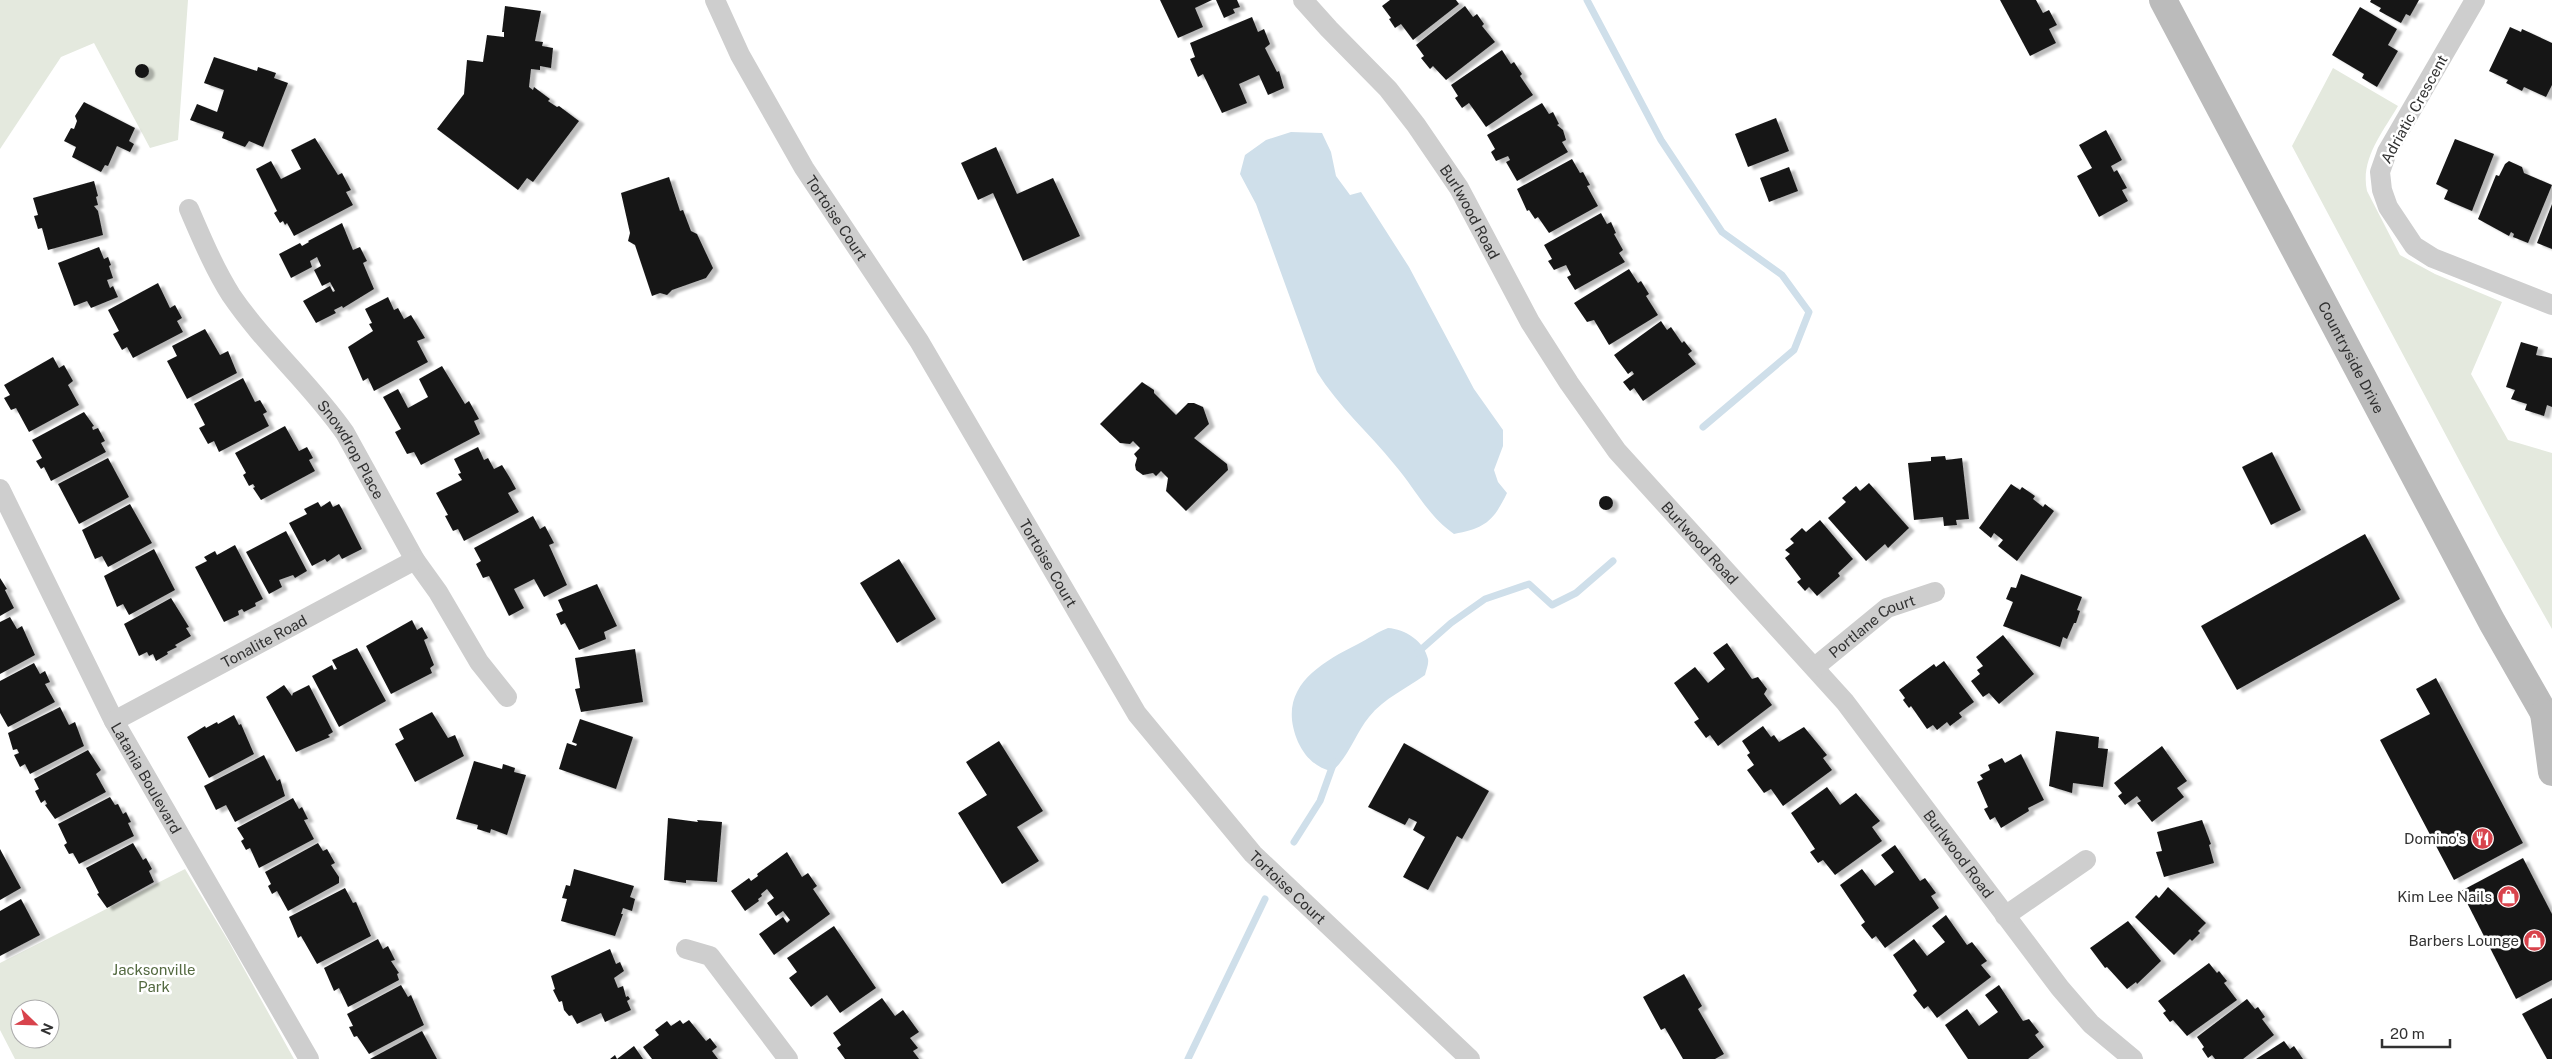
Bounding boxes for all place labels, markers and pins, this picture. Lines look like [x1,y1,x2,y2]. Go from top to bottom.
restaurant icon: Domino's [2470,826,2494,850]
place label: Domino's [2404,830,2466,847]
shop icon: Kim Lee Nails [2496,884,2520,908]
place label: Kim Lee Nails [2397,888,2492,905]
shop icon: Barbers Lounge [2523,928,2547,952]
place label: Barbers Lounge [2408,932,2519,949]

